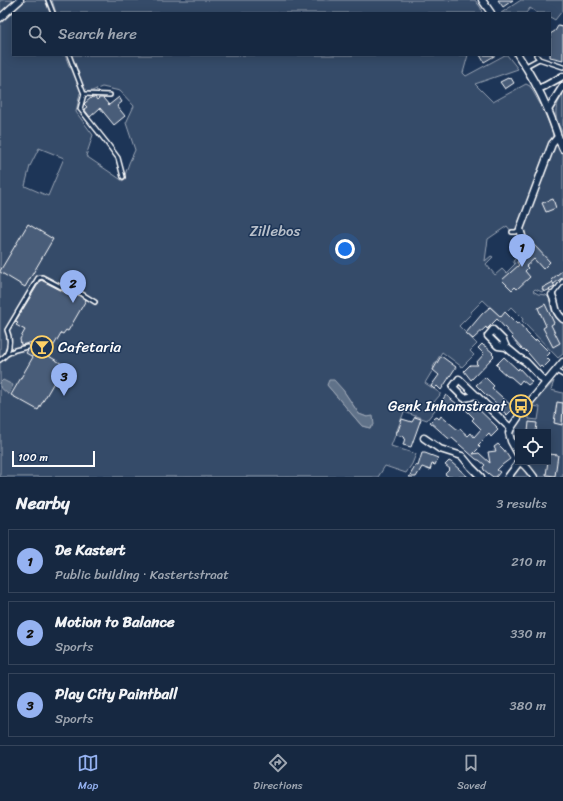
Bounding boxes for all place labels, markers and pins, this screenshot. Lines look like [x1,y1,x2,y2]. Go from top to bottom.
pin: 1 [509,234,535,267]
pin: 2 [60,270,86,303]
bar icon: Cafetaria [29,334,55,360]
place label: Cafetaria [58,334,122,360]
pin: 3 [51,363,77,396]
place label: Genk Inhamstraat [388,393,507,419]
bus stop icon: Genk Inhamstraat [508,393,534,419]

